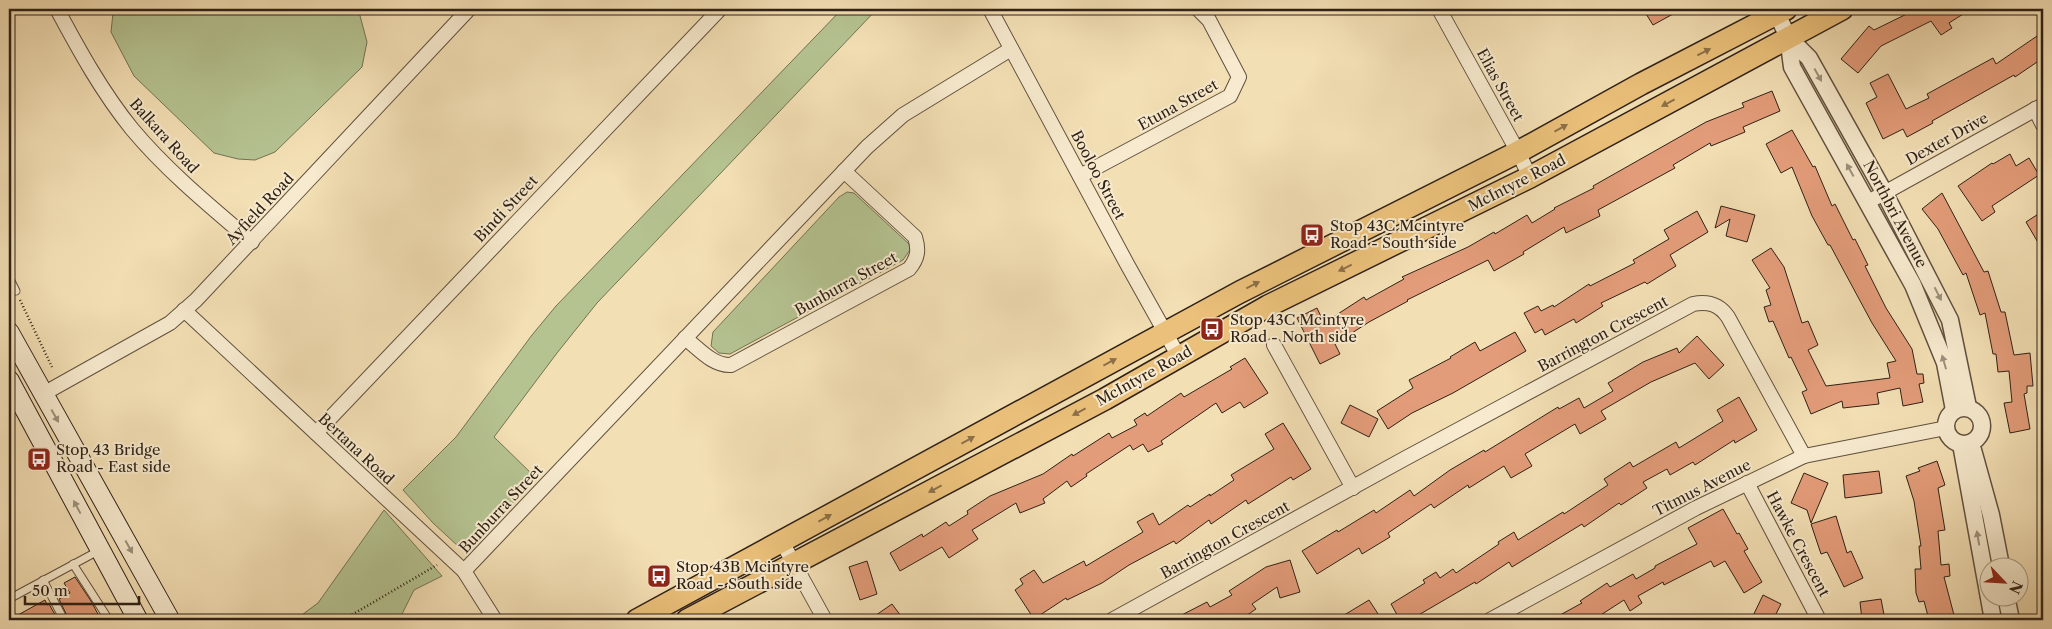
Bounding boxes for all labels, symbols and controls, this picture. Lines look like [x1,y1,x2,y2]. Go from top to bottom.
street label: Elias Street [1473,45,1529,125]
one-way arrow [1697,48,1711,56]
one-way arrow [1814,68,1823,81]
street label: Etuna Street [1134,74,1222,134]
street label: Balkara Road [126,94,203,177]
one-way arrow [1661,98,1675,107]
street label: Dexter Drive [1902,108,1991,169]
one-way arrow [1554,124,1567,133]
street label: Booloo Street [1067,127,1130,223]
street label: McIntyre Road [1465,150,1569,215]
street label: Northbri Avenue [1859,157,1932,271]
one-way arrow [1845,163,1854,176]
street label: Ayfield Road [221,169,298,249]
street label: Bindi Street [470,171,542,246]
place label: Stop 43C Mcintyre Road - South side [1330,216,1464,252]
bus stop icon: Stop 43C Mcintyre Road - South side [1299,222,1325,248]
street label: Bunburra Street [791,247,901,320]
one-way arrow [1338,265,1352,273]
one-way arrow [1246,281,1261,289]
one-way arrow [1934,287,1942,302]
street label: Barrington Crescent [1535,291,1672,376]
place label: Stop 43C Mcintyre Road - North side [1230,310,1364,346]
bus stop icon: Stop 43C Mcintyre Road - North side [1199,316,1225,342]
street label: McIntyre Road [1092,341,1195,410]
one-way arrow [1939,355,1947,370]
one-way arrow [1103,358,1117,366]
one-way arrow [1072,408,1086,416]
one-way arrow [51,409,60,422]
street label: Bertana Road [315,409,398,489]
one-way arrow [960,436,975,444]
place label: Stop 43 Bridge Road - East side [56,440,171,476]
bus stop icon: Stop 43 Bridge Road - East side [26,446,52,472]
street label: Titmus Avenue [1650,455,1754,520]
street label: Bunburra Street [455,460,547,557]
one-way arrow [928,485,943,493]
street label: Hawke Crescent [1763,488,1835,600]
street label: Barrington Crescent [1157,496,1293,583]
one-way arrow [73,500,81,514]
one-way arrow [818,514,832,523]
one-way arrow [1974,529,1982,545]
one-way arrow [125,541,134,554]
north arrow [1980,556,2030,606]
place label: Stop 43B Mcintyre Road - South side [676,557,809,593]
bus stop icon: Stop 43B Mcintyre Road - South side [646,563,672,589]
scale bar [25,574,139,606]
text: N [2005,578,2027,597]
text: 50 m [32,581,68,600]

